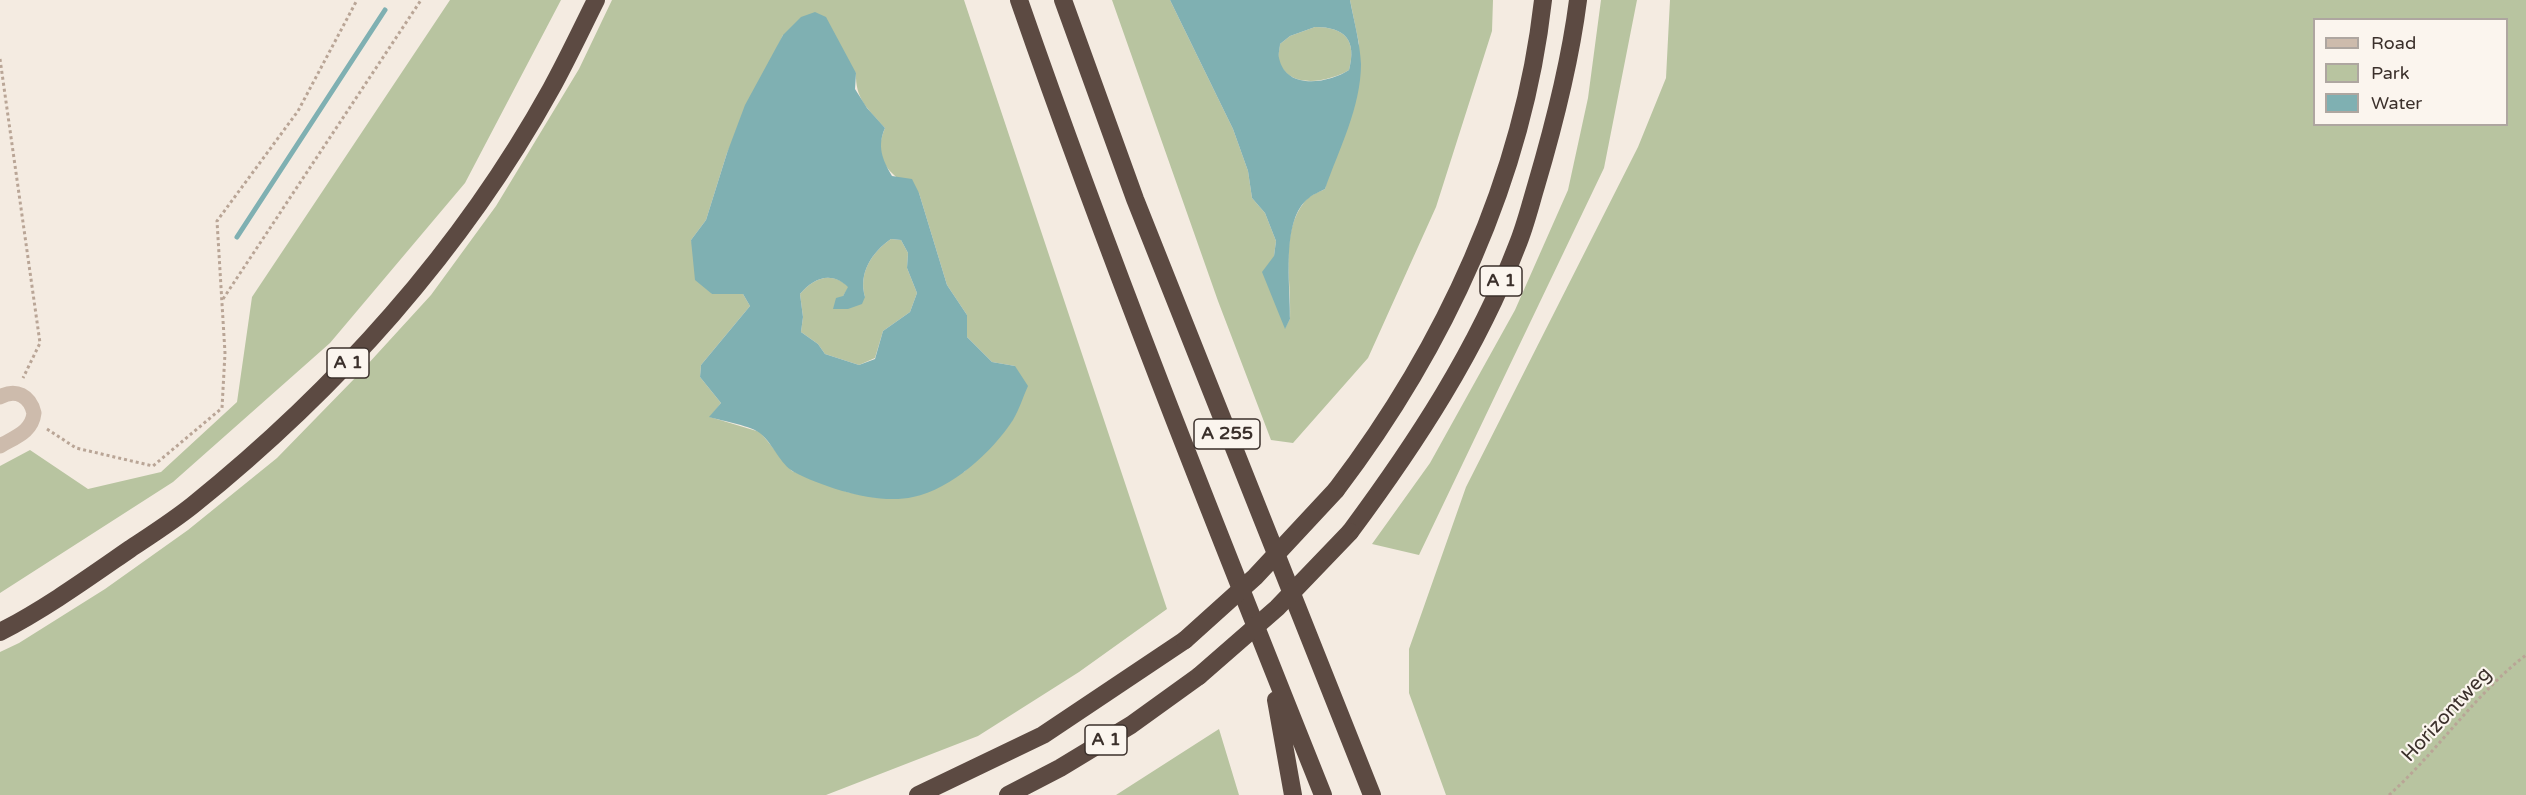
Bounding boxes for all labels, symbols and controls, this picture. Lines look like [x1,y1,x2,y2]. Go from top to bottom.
legend [2313,18,2508,126]
text: Road [2371,32,2416,54]
text: Park [2371,62,2409,84]
text: Water [2371,92,2422,114]
road number: A 1 [1480,266,1522,296]
road number: A 1 [327,348,369,378]
road number: A 255 [1194,419,1260,449]
street label: Horizontweg [2397,663,2497,767]
road number: A 1 [1085,725,1127,755]

